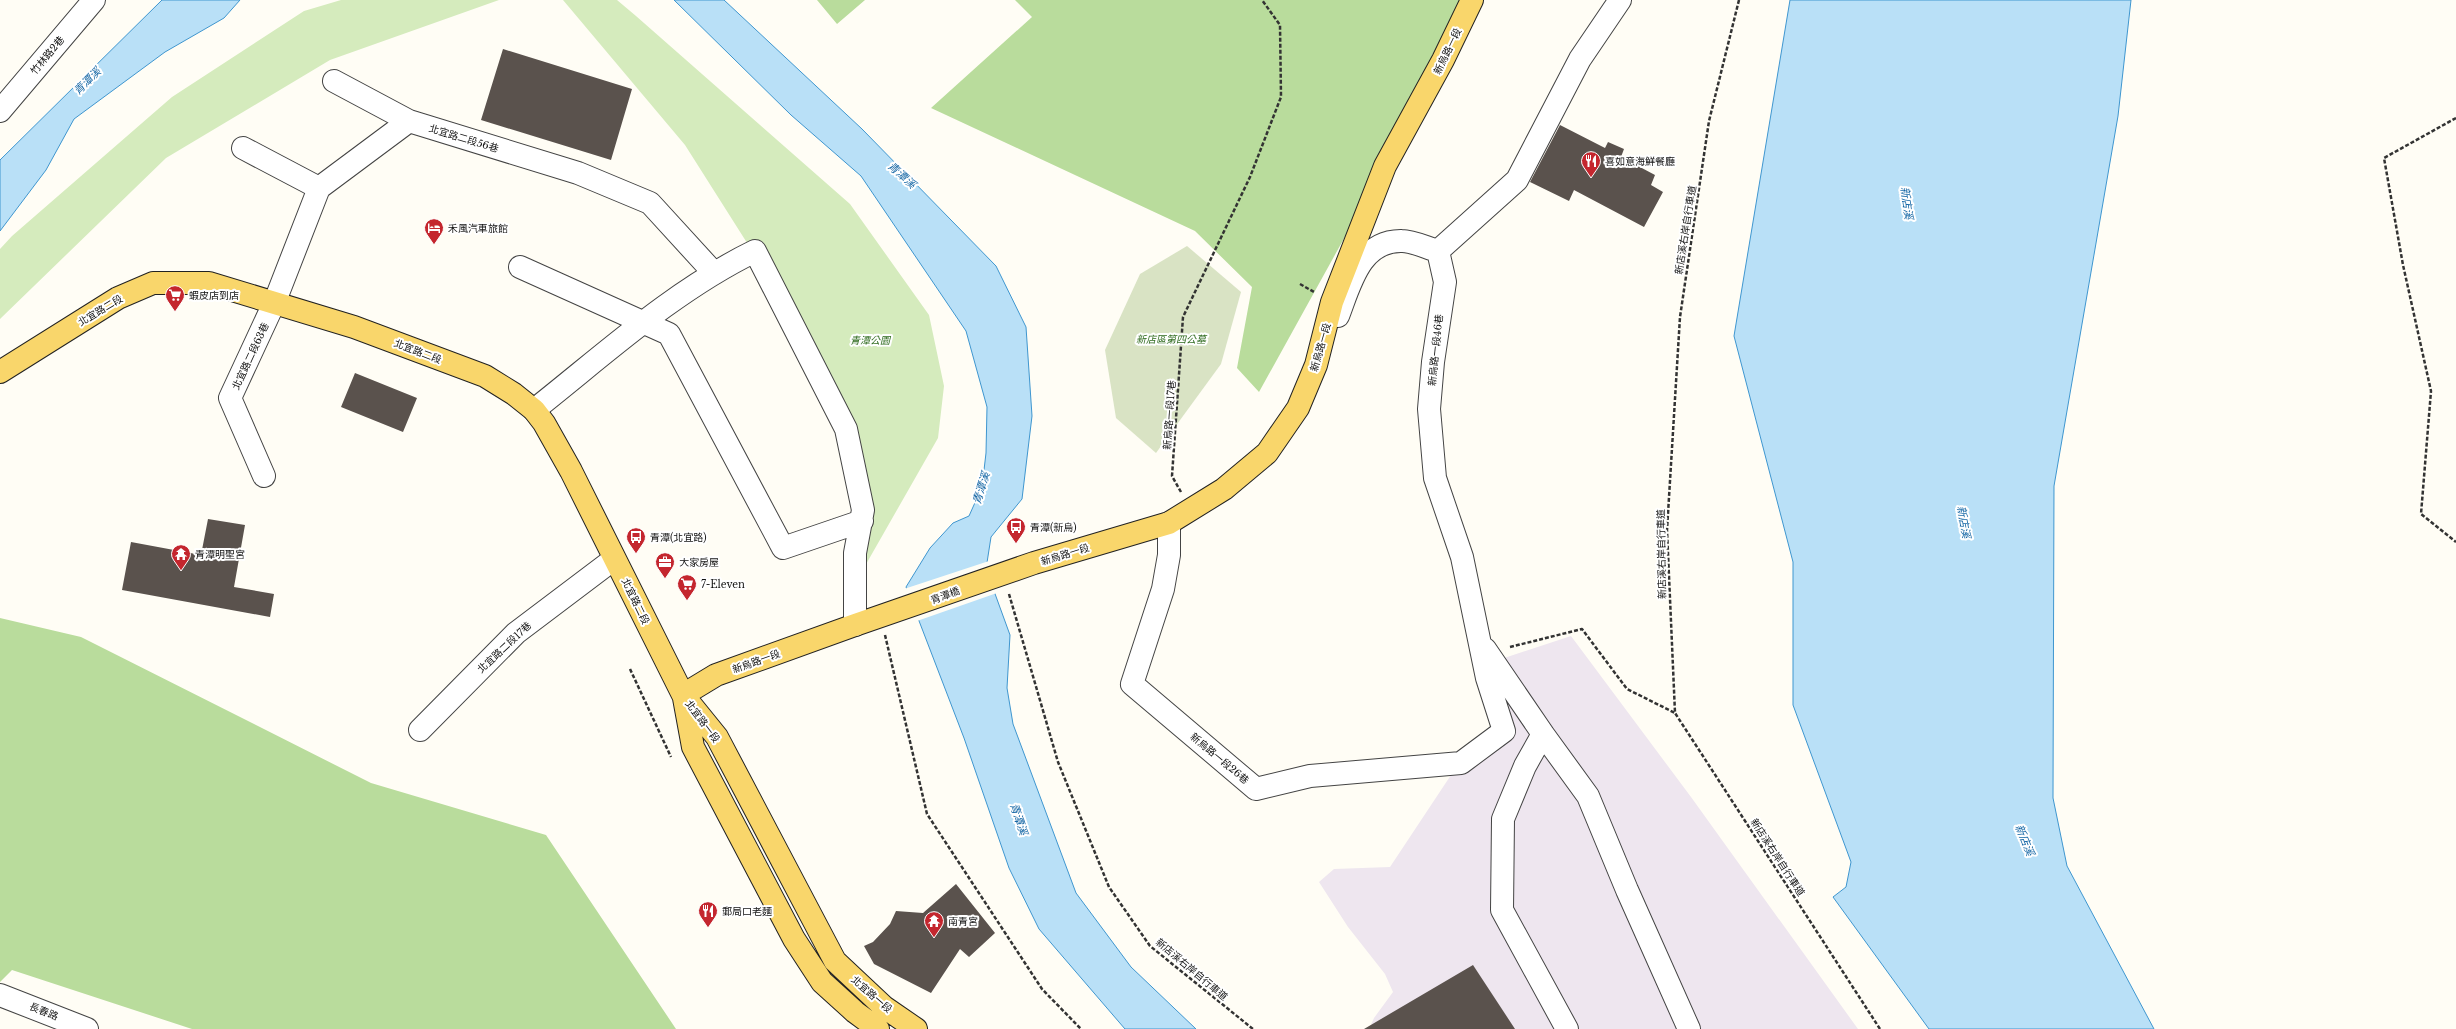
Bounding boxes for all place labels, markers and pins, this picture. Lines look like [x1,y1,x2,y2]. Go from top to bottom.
restaurant icon: 喜如意海鮮餐廳 [1580,150,1602,178]
place label: 喜如意海鮮餐廳 [1605,155,1675,168]
hotel icon: 禾風汽車旅館 [423,217,445,245]
place label: 禾風汽車旅館 [448,222,508,235]
supermarket icon: 蝦皮店到店 [164,284,186,312]
place label: 蝦皮店到店 [189,289,239,302]
bus stop icon: 青潭(新烏) [1005,516,1027,544]
place label: 青潭(新烏) [1030,521,1077,534]
bus stop icon: 青潭(北宜路) [625,526,647,554]
place label: 青潭(北宜路) [650,531,707,544]
temple icon: 青潭明聖宮 [170,543,192,571]
place label: 青潭明聖宮 [195,548,245,561]
office icon: 大家房屋 [654,551,676,579]
place label: 大家房屋 [679,556,719,569]
supermarket icon: 7-Eleven [676,573,698,601]
place label: 7-Eleven [701,578,745,591]
restaurant icon: 郵局口老麵 [697,900,719,928]
place label: 郵局口老麵 [722,905,772,918]
temple icon: 南青宮 [923,910,945,938]
place label: 南青宮 [948,915,978,928]

